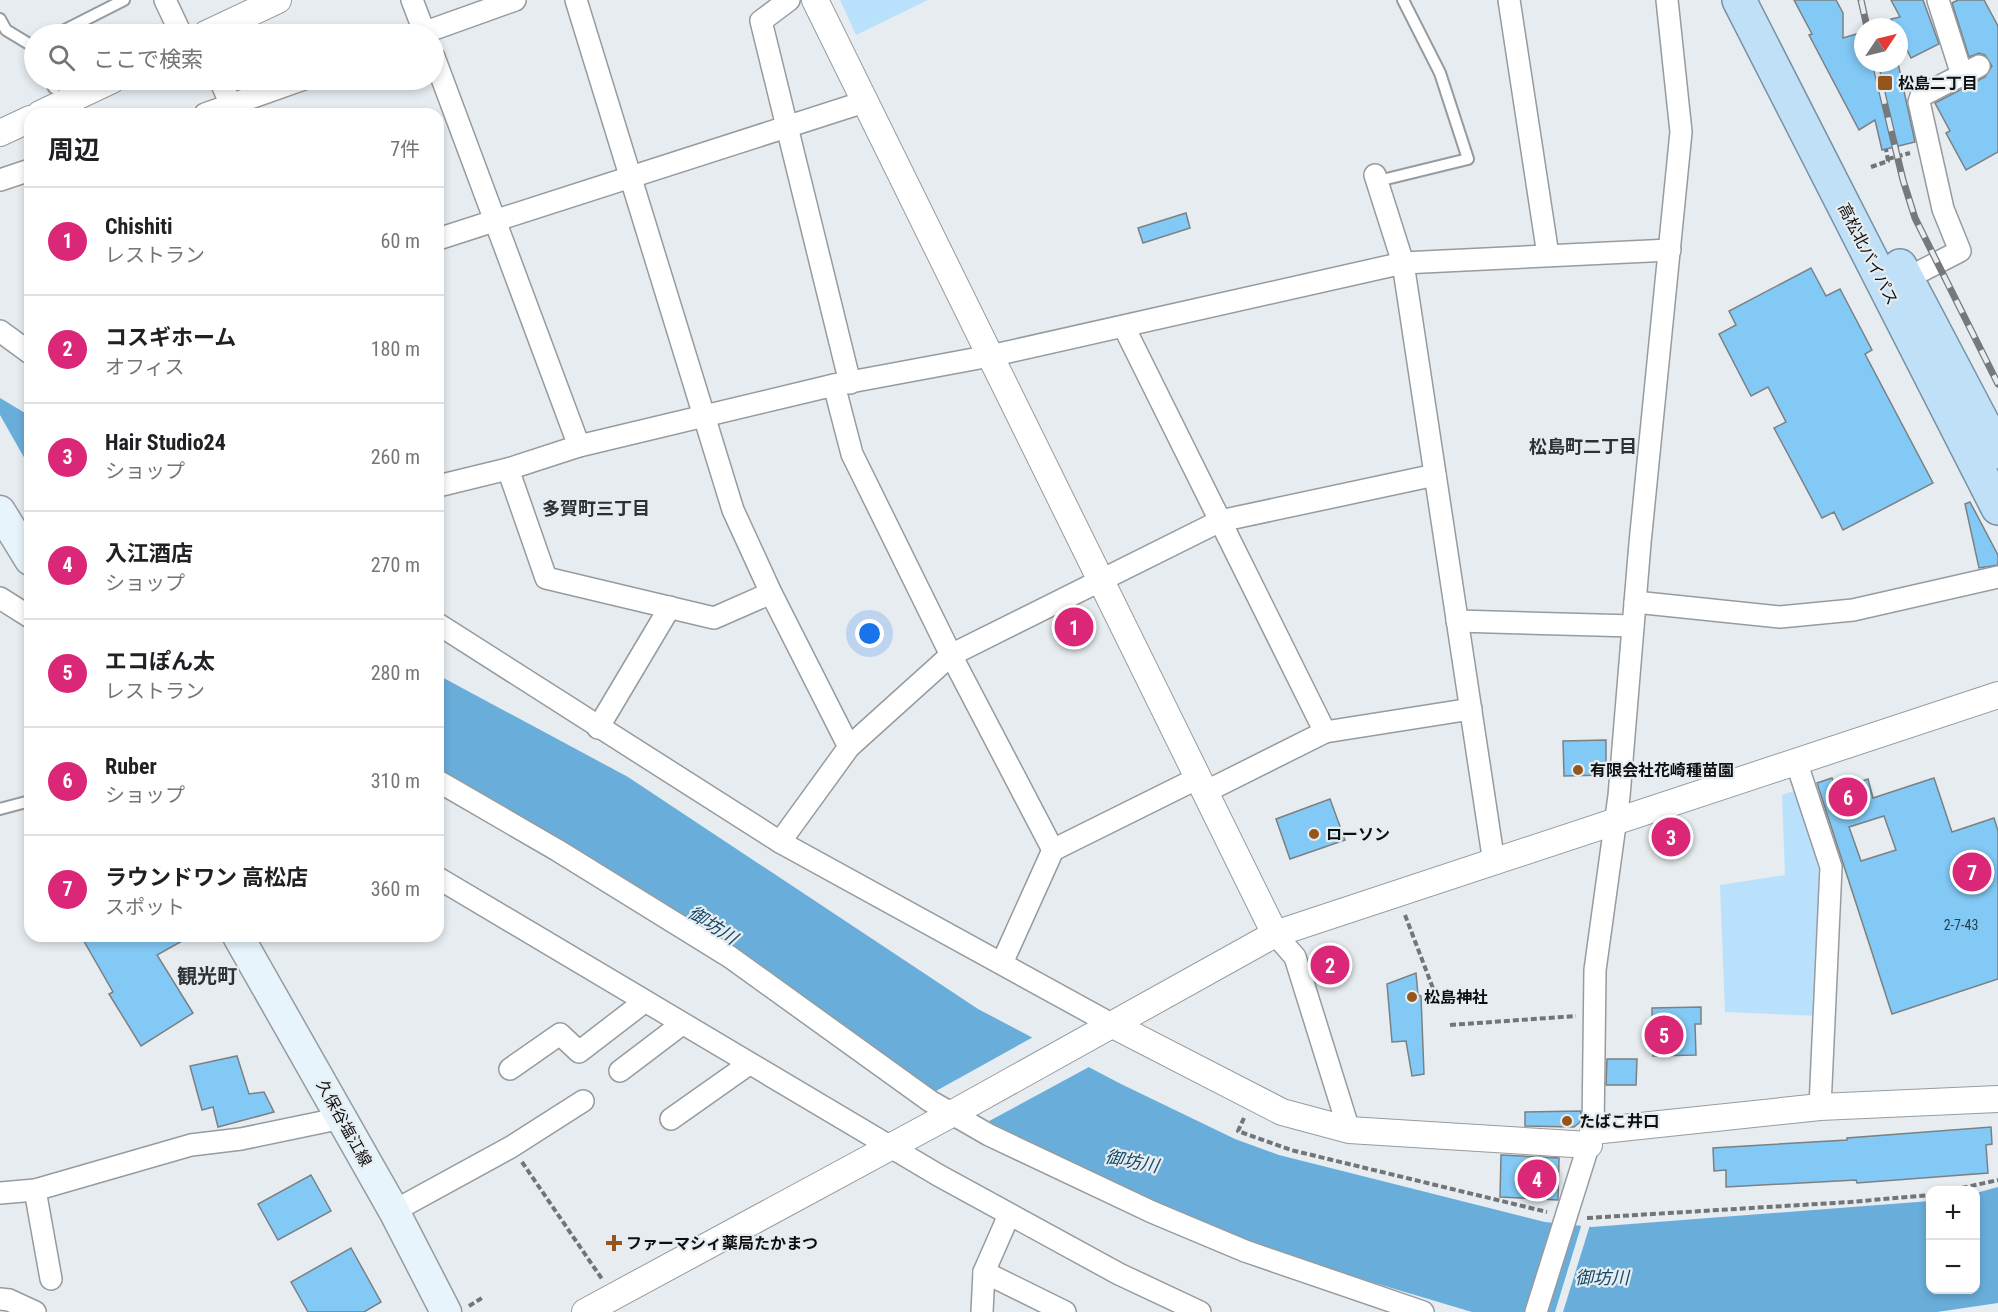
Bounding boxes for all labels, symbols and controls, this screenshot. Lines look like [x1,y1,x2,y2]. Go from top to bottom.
north arrow [1854,18,1908,72]
search box [24,24,444,90]
icon: search [45,41,78,74]
text: ここで検索 [93,47,203,72]
marker: 松島二丁目 [1876,74,1894,92]
place label: 松島二丁目 [1898,74,1978,93]
text: 周辺 [48,135,100,165]
text: 7件 [390,137,420,161]
street label: 高松北バイパス [1834,200,1902,308]
text: Chishiti [105,214,173,239]
text: 1 [62,229,73,253]
text: 60 m [381,229,420,253]
text: レストラン [105,243,205,267]
text: コスギホーム [105,325,236,350]
text: 2 [62,337,73,361]
text: 180 m [371,337,420,361]
text: オフィス [105,355,185,379]
text: Hair Studio24 [105,430,226,455]
district label: 松島町二丁目 [1529,436,1637,457]
text: 3 [62,445,73,469]
text: 260 m [371,445,420,469]
text: ショップ [105,459,185,483]
district label: 多賀町三丁目 [542,498,650,519]
text: 入江酒店 [105,541,193,566]
text: 4 [62,553,73,577]
text: 270 m [371,553,420,577]
text: ショップ [105,571,185,595]
pin: 1 [1054,604,1094,650]
your location [855,619,884,648]
text: エコぽん太 [105,649,215,674]
text: 5 [62,661,73,685]
text: 280 m [371,661,420,685]
text: レストラン [105,679,205,703]
text: Ruber [105,754,157,779]
place label: 有限会社花崎種苗園 [1590,761,1734,780]
marker: 有限会社花崎種苗園 [1571,763,1585,777]
text: 6 [62,769,73,793]
text: 310 m [371,769,420,793]
pin: 6 [1828,774,1868,820]
text: ショップ [105,783,185,807]
pin: 3 [1652,814,1690,860]
place label: ローソン [1326,825,1390,844]
marker: ローソン [1307,827,1321,841]
pin: 7 [1952,850,1992,894]
text: ラウンドワン 高松店 [105,865,308,890]
text: 7 [62,877,73,901]
text: 360 m [371,877,420,901]
text: スポット [105,895,185,919]
water label: 御坊川 [685,901,743,950]
house number: 2-7-43 [1944,917,1978,933]
pin: 2 [1310,942,1350,988]
district label: 観光町 [177,964,237,988]
place label: 松島神社 [1424,988,1488,1007]
marker: 松島神社 [1405,990,1419,1004]
pin: 5 [1644,1012,1684,1058]
street label: 久保谷塩江線 [312,1076,376,1170]
place label: たばこ井口 [1579,1112,1659,1131]
marker: たばこ井口 [1560,1114,1574,1128]
water label: 御坊川 [1103,1146,1162,1177]
pin: 4 [1518,1156,1556,1202]
map controls [1926,1186,1980,1294]
button: + [1926,1186,1980,1240]
place label: ファーマシィ薬局たかまつ [626,1234,818,1253]
marker: ファーマシィ薬局たかまつ [607,1236,621,1250]
button: − [1926,1240,1980,1294]
water label: 御坊川 [1575,1267,1631,1288]

